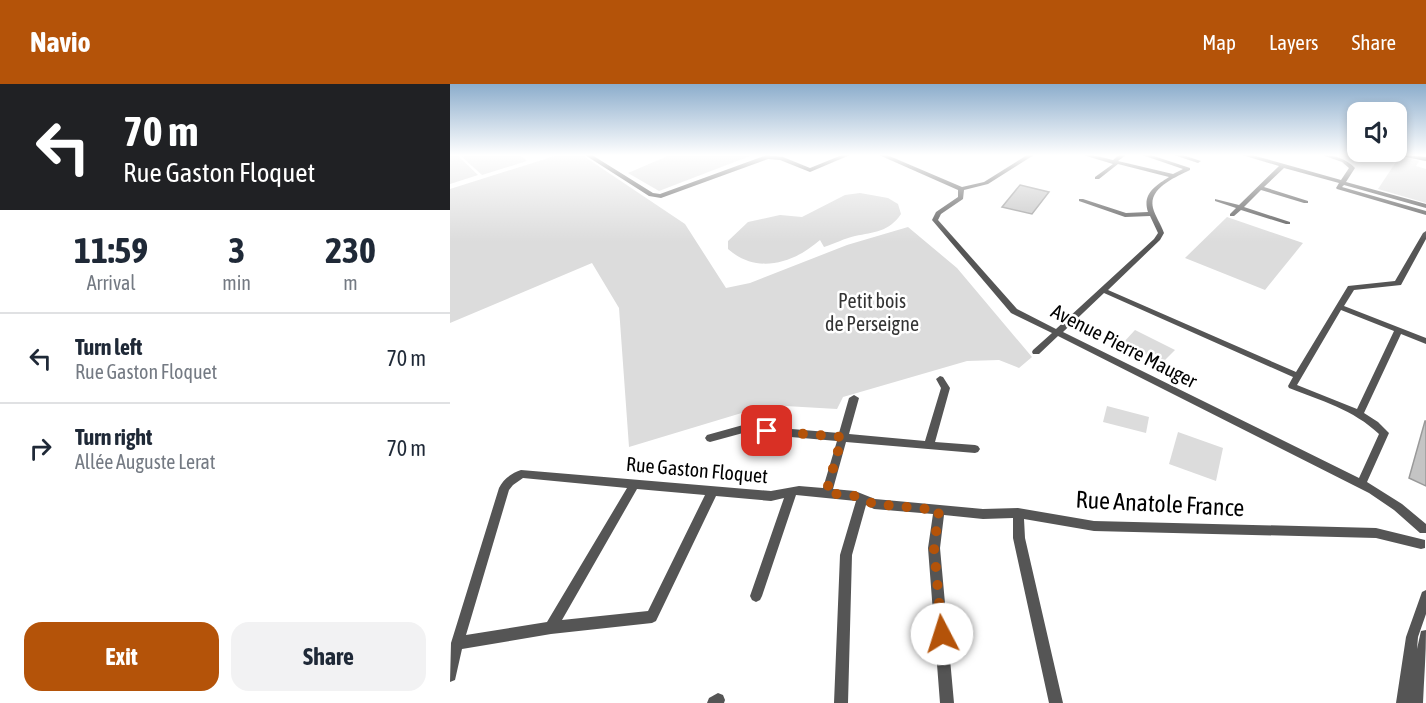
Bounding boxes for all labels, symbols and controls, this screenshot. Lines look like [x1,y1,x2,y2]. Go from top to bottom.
text: Navio [30,26,91,58]
text: Map [1202,30,1236,54]
text: Layers [1269,30,1319,54]
text: Share [1352,30,1396,54]
map controls [1347,102,1407,162]
button: sound [1347,102,1407,162]
text: 70 m [123,107,198,155]
icon: left [24,108,102,186]
text: Rue Gaston Floquet [123,157,315,188]
text: 11:59 [74,229,148,271]
text: 3 [228,229,245,271]
text: 230 [325,229,376,271]
text: Arrival [87,271,136,294]
text: min [222,271,251,294]
text: m [343,271,358,294]
park label: Petit bois de Perseigne [825,289,919,335]
street label: Avenue Pierre Mauger [1048,299,1202,393]
text: Turn left [75,334,142,360]
icon: left [24,342,57,375]
text: 70 m [386,345,426,371]
text: Rue Gaston Floquet [75,360,217,383]
pin [741,405,792,456]
icon: arrive [750,414,783,447]
text: Turn right [75,424,152,450]
icon: right [24,432,57,465]
text: 70 m [386,435,426,461]
text: Allée Auguste Lerat [75,450,216,473]
street label: Rue Gaston Floquet [625,452,769,487]
street label: Rue Anatole France [1075,486,1245,521]
position arrow [910,602,974,666]
button: Exit [24,622,219,691]
button: Share [231,622,426,691]

